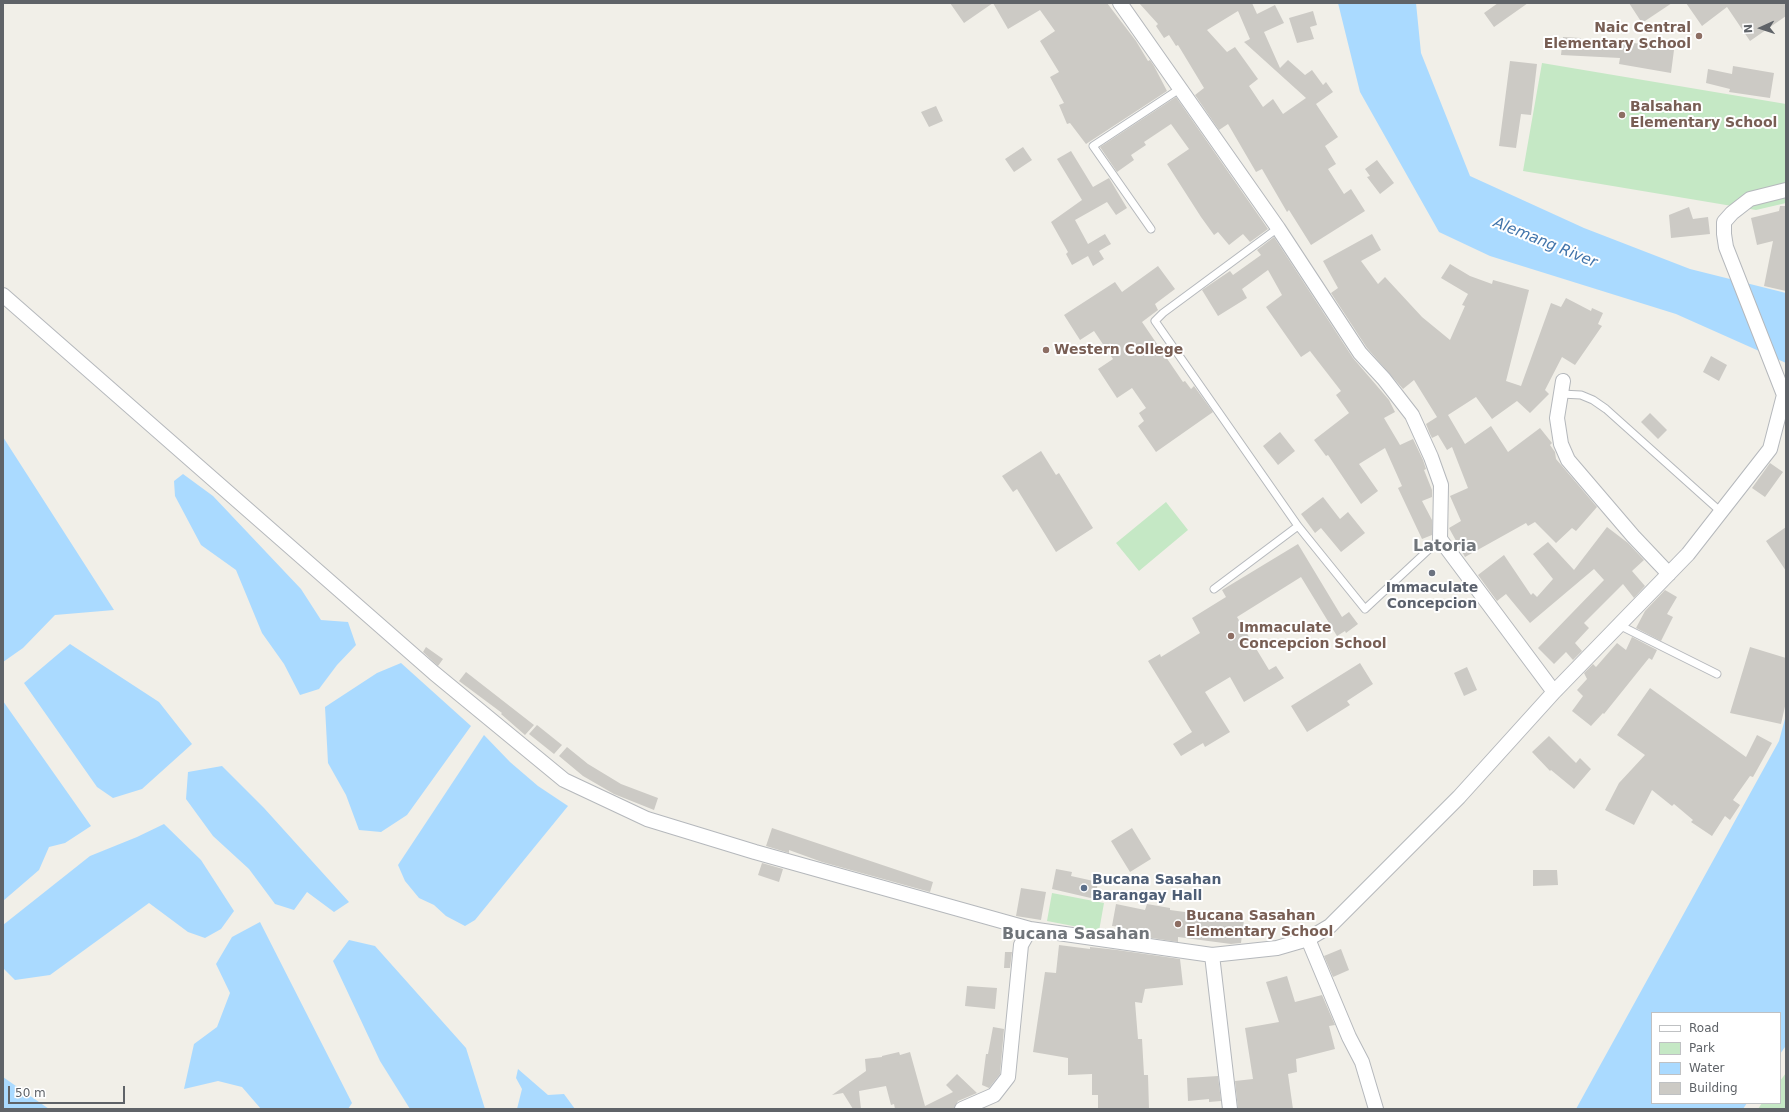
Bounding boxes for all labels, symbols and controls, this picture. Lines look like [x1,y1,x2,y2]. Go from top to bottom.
north arrow [1741,8,1781,48]
place label: Naic Central Elementary School [1544,20,1691,52]
text: N [1742,24,1755,34]
marker: Naic Central Elementary School [1694,31,1704,41]
place label: Balsahan Elementary School [1630,99,1777,132]
marker: Balsahan Elementary School [1617,110,1627,120]
water label: Alemang River [1491,214,1599,272]
place label: Western College [1054,342,1183,358]
marker: Western College [1041,345,1051,355]
district label: Latoria [1413,537,1477,557]
marker: Immaculate Concepcion [1427,568,1437,578]
place label: Immaculate Concepcion [1386,580,1478,612]
place label: Immaculate Concepcion School [1239,620,1387,652]
marker: Immaculate Concepcion School [1226,631,1236,641]
place label: Bucana Sasahan Barangay Hall [1092,872,1221,904]
marker: Bucana Sasahan Barangay Hall [1079,883,1089,893]
place label: Bucana Sasahan Elementary School [1186,908,1333,940]
marker: Bucana Sasahan Elementary School [1173,919,1183,929]
district label: Bucana Sasahan [1002,925,1150,945]
legend [1651,1012,1781,1104]
text: Road [1689,1021,1719,1035]
text: Park [1689,1041,1715,1055]
text: Water [1689,1061,1724,1075]
scale bar [10,1078,127,1104]
text: Building [1689,1081,1738,1095]
text: 50 m [15,1086,46,1100]

